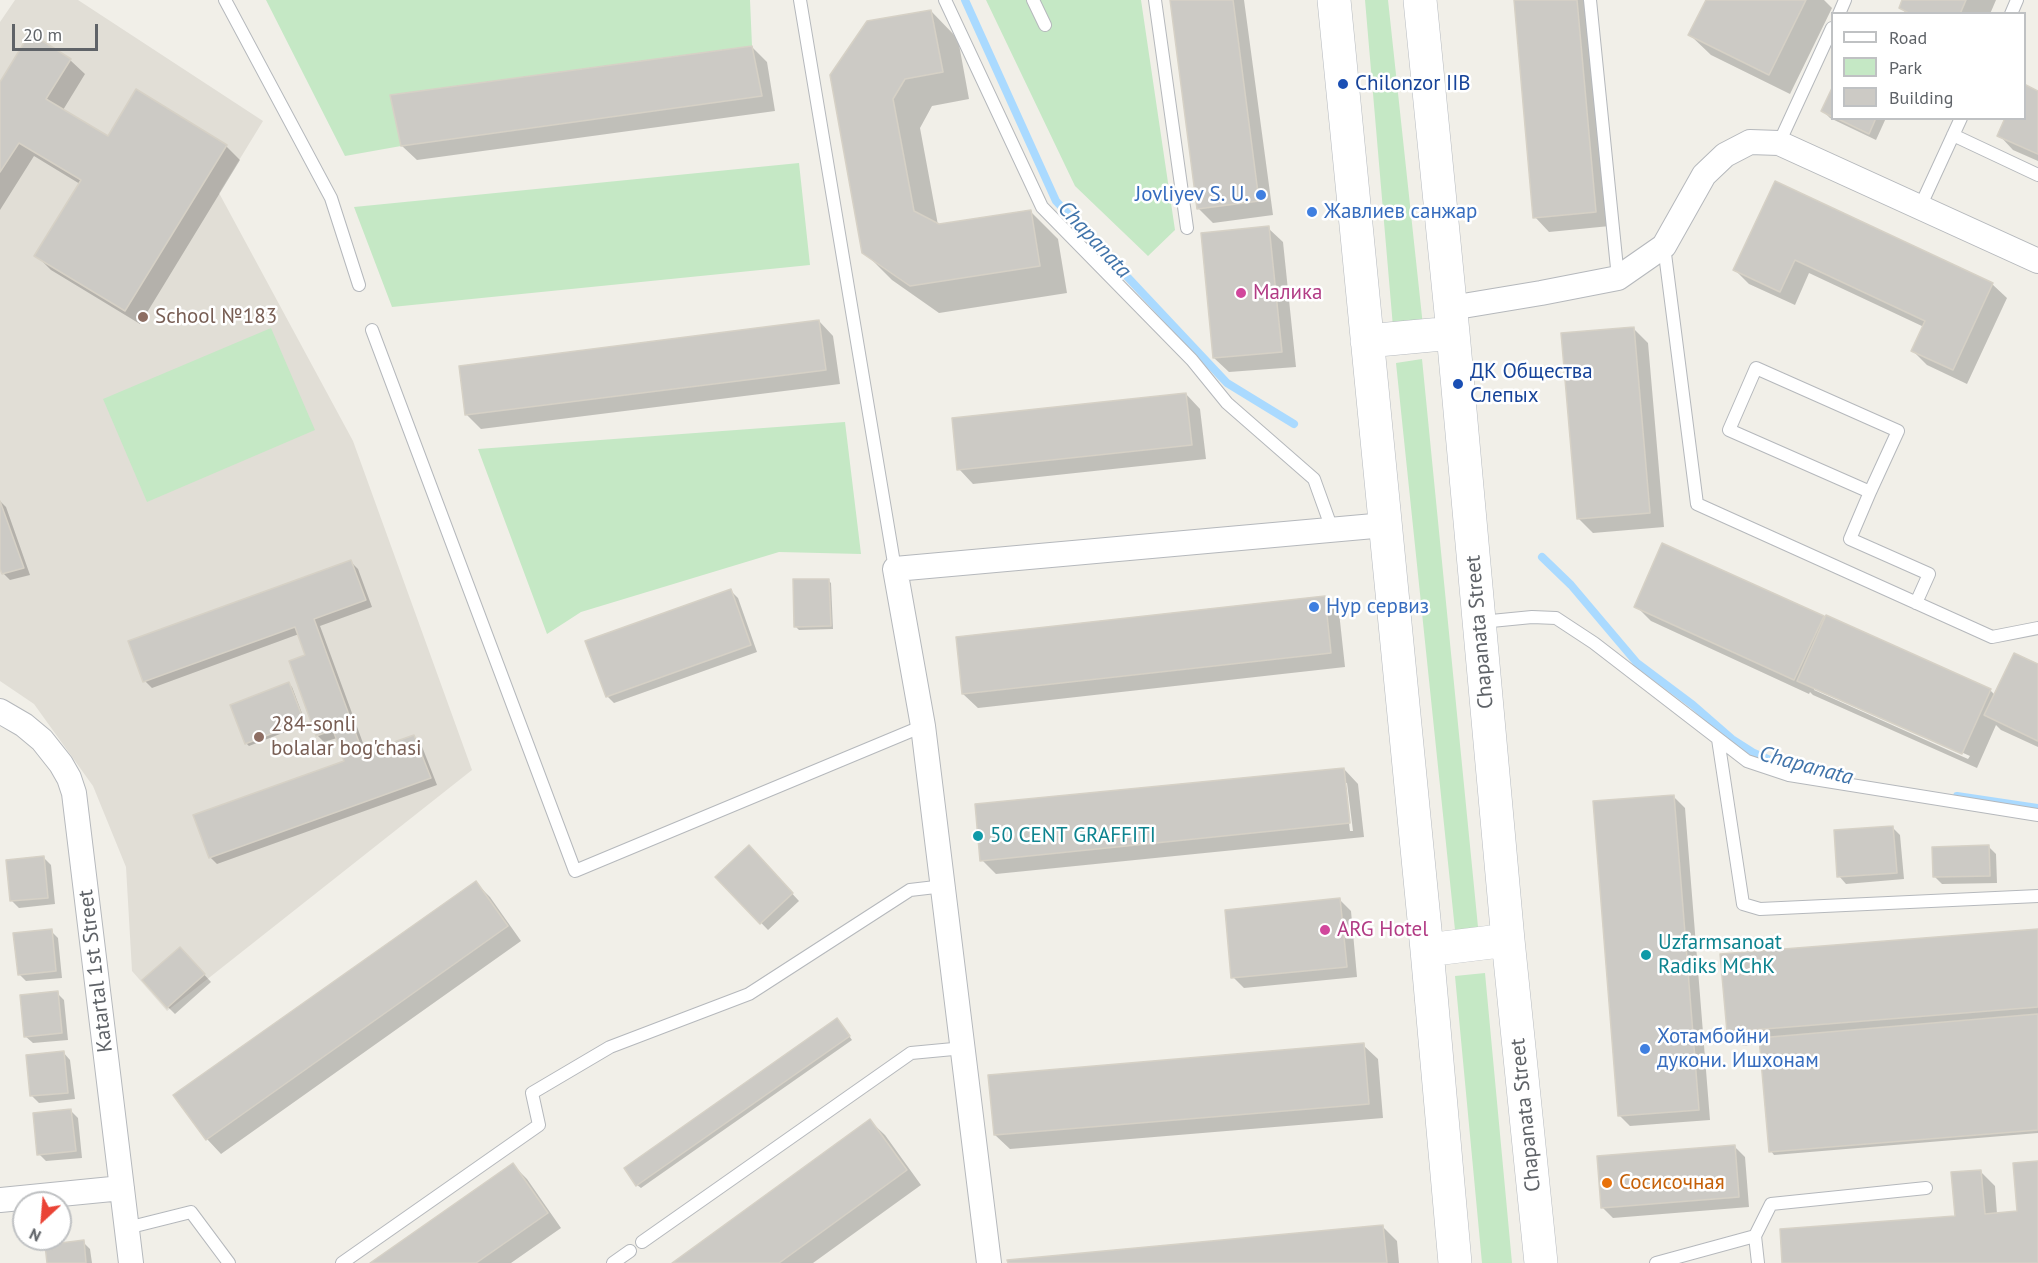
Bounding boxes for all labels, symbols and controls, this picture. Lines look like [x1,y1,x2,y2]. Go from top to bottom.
scale bar [15,12,100,50]
legend [1831,12,2026,120]
text: 20 m [23,23,62,46]
text: Road [1889,26,1927,49]
text: Park [1889,56,1922,79]
place label: Chilonzor IIB [1355,71,1471,97]
marker: Chilonzor IIB [1336,77,1350,91]
text: Building [1889,86,1953,109]
place label: Jovliyev S. U. [1135,182,1249,208]
marker: Jovliyev S. U. [1254,188,1268,202]
water label: Chapanata [1052,196,1136,284]
place label: Жавлиев санжар [1324,199,1477,225]
marker: Жавлиев санжар [1305,205,1319,219]
place label: Малика [1253,280,1323,306]
marker: Малика [1234,286,1248,300]
place label: School №183 [155,304,277,330]
marker: School №183 [136,310,150,324]
place label: ДК Общества Слепых [1470,359,1593,409]
marker: ДК Общества Слепых [1451,377,1465,391]
street label: Chapanata Street [1461,554,1499,710]
place label: Нур сервиз [1326,594,1429,620]
marker: Нур сервиз [1307,600,1321,614]
place label: 284-sonli bolalar bog'chasi [271,712,422,762]
marker: 284-sonli bolalar bog'chasi [252,730,266,744]
water label: Chapanata [1756,741,1856,791]
place label: 50 CENT GRAFFITI [990,823,1156,849]
marker: 50 CENT GRAFFITI [971,829,985,843]
street label: Katartal 1st Street [74,888,118,1054]
place label: ARG Hotel [1337,917,1428,943]
marker: ARG Hotel [1318,923,1332,937]
place label: Uzfarmsanoat Radiks MChK [1658,930,1782,980]
marker: Uzfarmsanoat Radiks MChK [1639,948,1653,962]
place label: Хотамбойни дукони. Ишхонам [1657,1024,1819,1074]
street label: Chapanata Street [1505,1037,1547,1193]
marker: Хотамбойни дукони. Ишхонам [1638,1042,1652,1056]
place label: Сосисочная [1619,1170,1725,1196]
marker: Сосисочная [1600,1176,1614,1190]
north arrow [12,1191,72,1251]
text: N [26,1224,44,1247]

